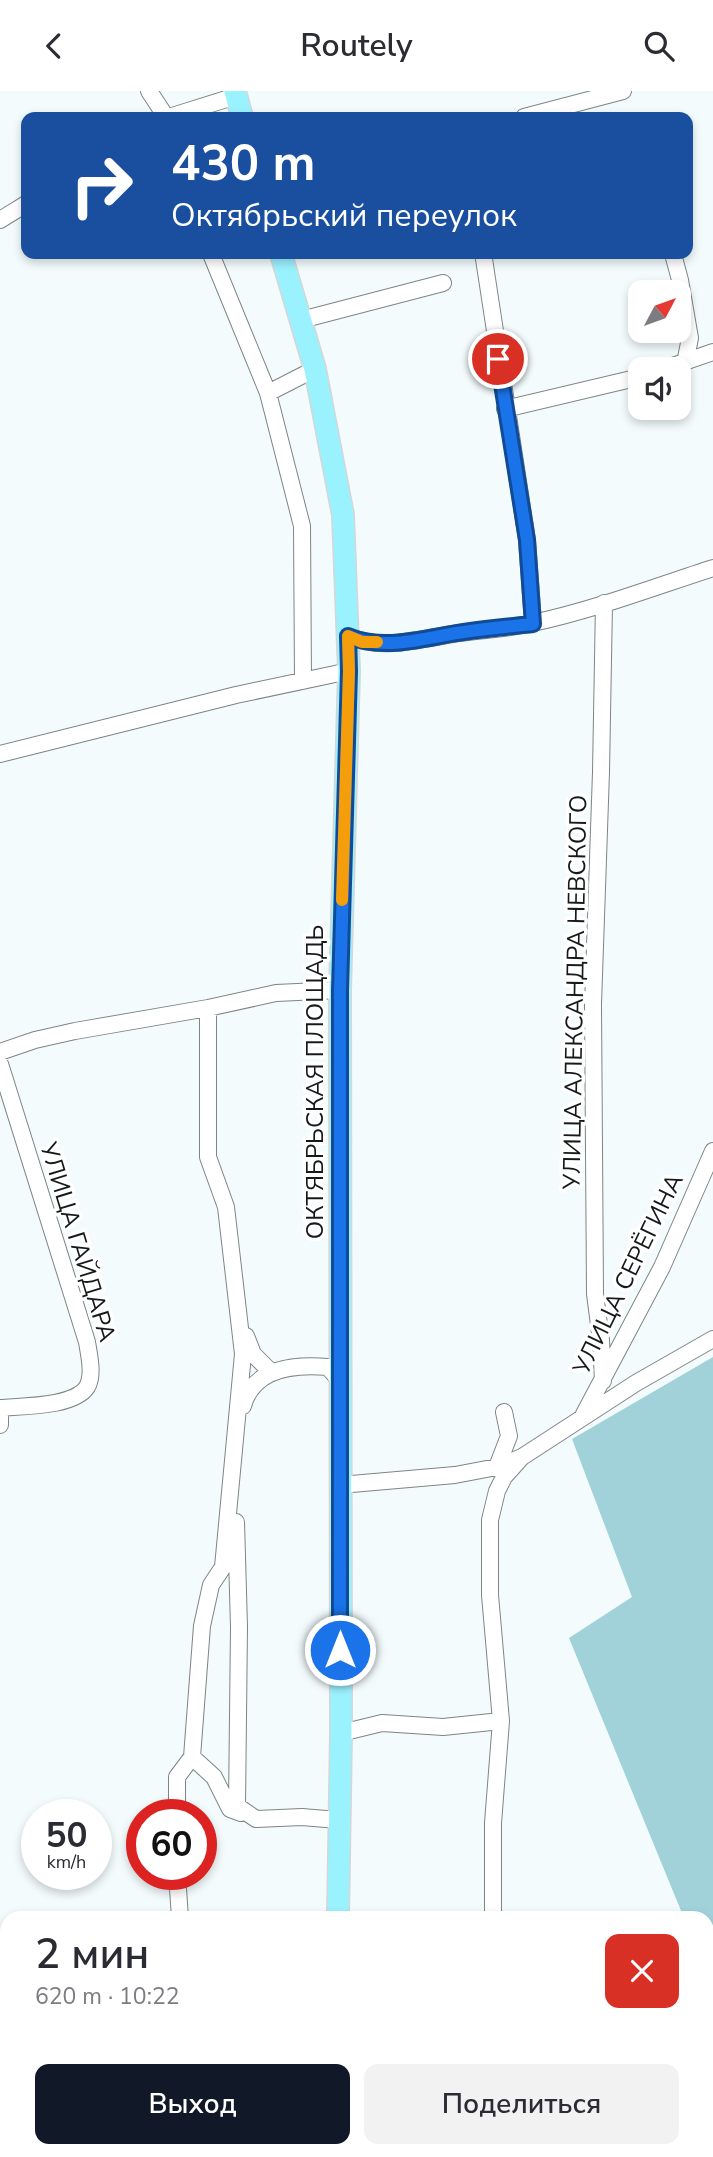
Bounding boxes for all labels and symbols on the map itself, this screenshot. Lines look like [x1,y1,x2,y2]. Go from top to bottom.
north arrow [628,280,691,343]
pin [468,329,528,389]
street label: УЛИЦА АЛЕКСАНДРА НЕВСКОГО [556,794,594,1191]
street label: ОКТЯБРЬСКАЯ ПЛОЩАДЬ [299,925,331,1239]
street label: УЛИЦА ГАЙДАРА [32,1137,124,1346]
street label: УЛИЦА СЕРЁГИНА [565,1168,691,1381]
position arrow [303,1613,377,1687]
speed limit sign: 60 [126,1799,217,1890]

